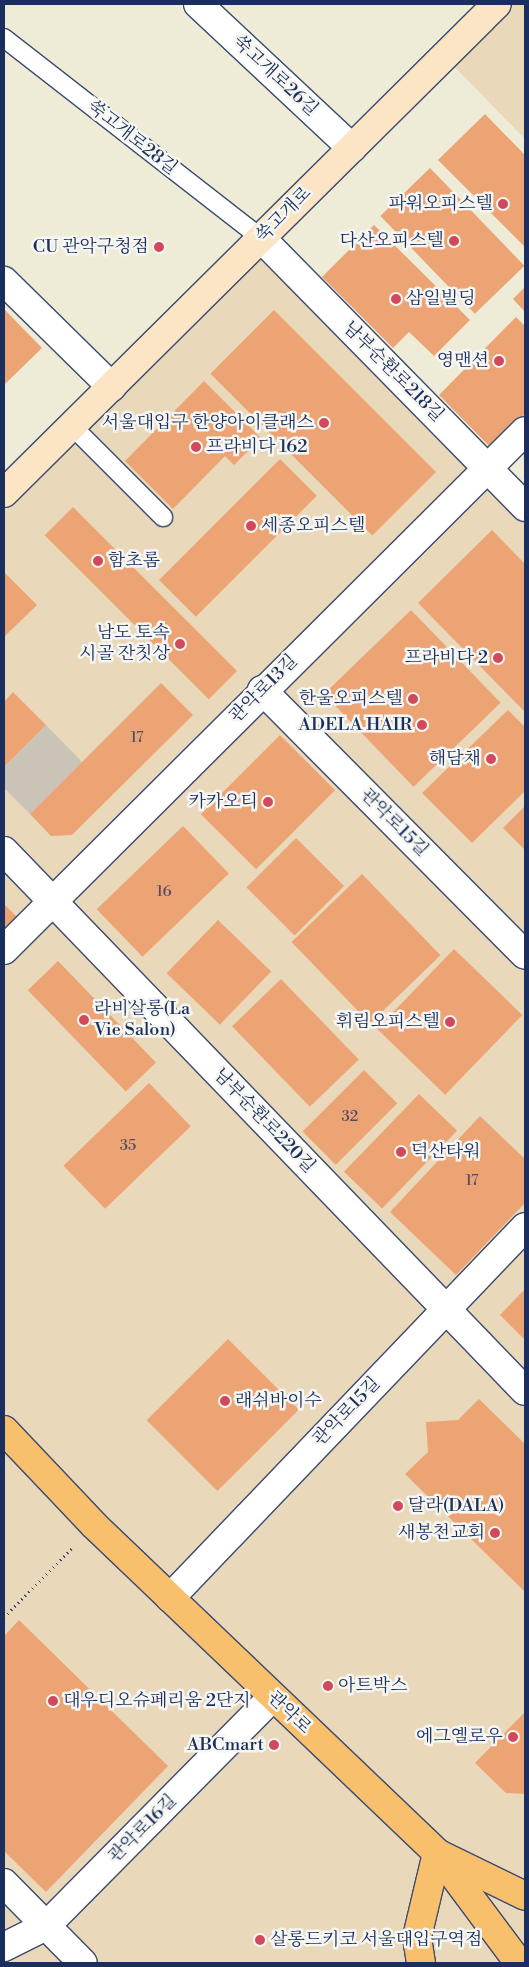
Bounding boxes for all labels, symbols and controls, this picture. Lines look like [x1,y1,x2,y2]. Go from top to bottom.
street label: 쑥고개로26길 [228,31,322,121]
street label: 쑥고개로28길 [83,96,181,180]
street label: 쑥고개로 [252,183,316,247]
place label: 파워오피스텔 [389,193,493,215]
marker: 파워오피스텔 [497,198,509,210]
place label: 다산오피스텔 [340,230,444,252]
marker: 다산오피스텔 [448,235,460,247]
place label: CU 관악구청점 [33,236,149,258]
marker: CU 관악구청점 [153,241,165,253]
place label: 삼일빌딩 [406,288,476,310]
marker: 삼일빌딩 [390,293,402,305]
street label: 남부순환로218길 [338,317,448,427]
place label: 영맨션 [437,350,489,372]
marker: 영맨션 [493,355,505,367]
place label: 서울대입구 한양아이클래스 [102,412,314,434]
marker: 서울대입구 한양아이클래스 [318,417,330,429]
place label: 프라비다 162 [206,436,308,458]
marker: 프라비다 162 [190,441,202,453]
place label: 세종오피스텔 [261,515,365,537]
marker: 세종오피스텔 [245,520,257,532]
place label: 함초롬 [108,550,160,572]
marker: 함초롬 [92,555,104,567]
place label: 남도 토속 시골 잔칫상 [79,623,170,666]
marker: 남도 토속 시골 잔칫상 [174,638,186,650]
place label: 프라비다 2 [404,647,488,669]
street label: 관악로13길 [226,651,302,727]
marker: 프라비다 2 [492,652,504,664]
place label: 한울오피스텔 [299,688,403,710]
marker: 한울오피스텔 [407,693,419,705]
place label: ADELA HAIR [299,714,412,736]
marker: ADELA HAIR [416,719,428,731]
house number: 17 [130,729,144,747]
place label: 해담채 [429,748,481,770]
marker: 해담채 [485,753,497,765]
street label: 관악로15길 [356,785,432,861]
place label: 카카오티 [188,791,258,813]
marker: 카카오티 [262,796,274,808]
house number: 16 [156,883,172,901]
place label: 라비살롱(La Vie Salon) [94,999,190,1042]
place label: 휘림오피스텔 [336,1011,440,1033]
marker: 라비살롱(La Vie Salon) [78,1014,90,1026]
marker: 휘림오피스텔 [444,1016,456,1028]
street label: 남부순환로220길 [209,1064,319,1178]
house number: 32 [342,1108,358,1126]
house number: 35 [120,1137,136,1155]
place label: 덕산타워 [411,1141,481,1163]
marker: 덕산타워 [395,1146,407,1158]
house number: 17 [465,1172,479,1190]
street label: 관악로15길 [309,1373,385,1451]
place label: 래쉬바이수 [235,1390,322,1412]
marker: 래쉬바이수 [219,1395,231,1407]
place label: 달라(DALA) [408,1495,504,1517]
marker: 달라(DALA) [392,1500,404,1512]
place label: 새봉천교회 [398,1522,485,1544]
marker: 새봉천교회 [489,1527,501,1539]
place label: 아트박스 [338,1675,408,1697]
marker: 아트박스 [322,1680,334,1692]
street label: 관악로 [263,1687,315,1739]
place label: 대우디오슈페리움 2단지 [63,1690,251,1712]
marker: 대우디오슈페리움 2단지 [47,1695,59,1707]
place label: 에그옐로우 [416,1726,503,1748]
marker: 에그옐로우 [507,1731,519,1743]
place label: ABCmart [187,1734,264,1756]
marker: ABCmart [268,1739,280,1751]
street label: 관악로16길 [104,1790,182,1868]
place label: 살롱드키코 서울대입구역점 [270,1929,482,1951]
marker: 살롱드키코 서울대입구역점 [254,1934,266,1946]

